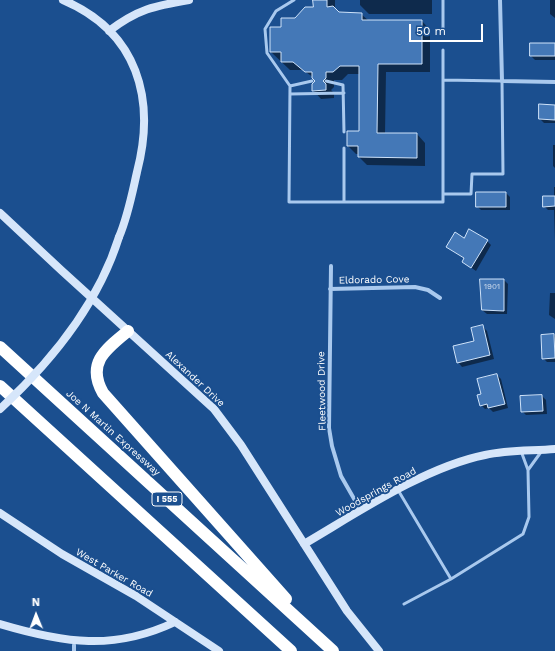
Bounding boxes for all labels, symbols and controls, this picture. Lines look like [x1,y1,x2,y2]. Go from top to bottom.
scale bar [411,16,485,42]
text: 50 m [416,24,446,38]
street label: Eldorado Cove [338,273,410,287]
house number: 1901 [484,282,500,292]
street label: Alexander Drive [163,348,227,410]
street label: Fleetwood Drive [315,351,329,431]
street label: Joe N Martin Expressway [63,388,163,478]
street label: Woodsprings Road [334,465,418,519]
road number: I 555 [152,492,182,506]
street label: West Parker Road [73,546,155,600]
north arrow [16,595,56,635]
text: N [32,596,40,609]

